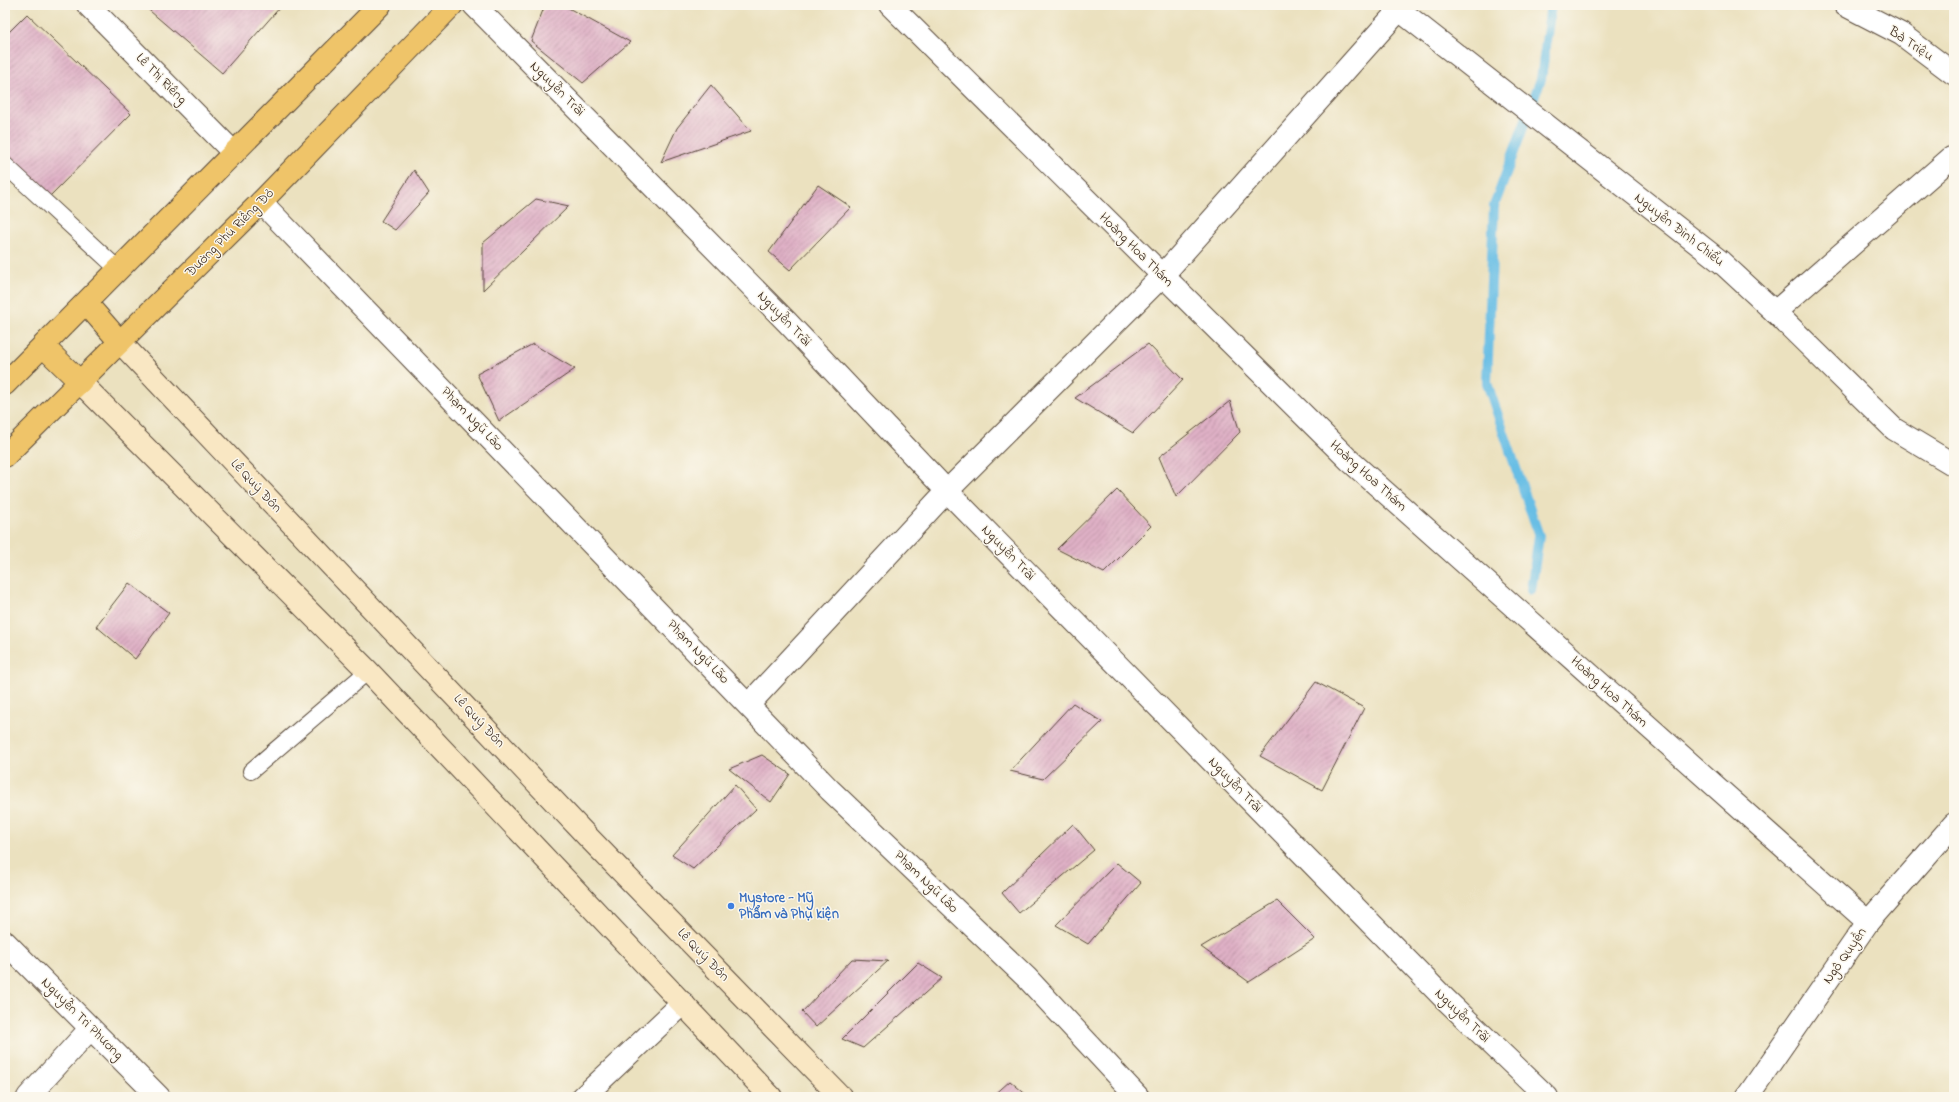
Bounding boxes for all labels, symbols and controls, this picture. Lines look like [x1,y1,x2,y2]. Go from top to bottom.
street label: Bà Triệu [1884,21,1938,67]
street label: Lê Thị Riêng [130,48,192,110]
street label: Nguyễn Trãi [524,57,589,122]
street label: Đường Phú Riềng Đỏ [180,184,280,284]
street label: Nguyễn Đình Chiểu [1629,188,1729,273]
street label: Hoàng Hoa Thám [1093,208,1178,293]
street label: Nguyễn Trãi [751,286,816,352]
street label: Phạm Ngũ Lão [435,382,508,457]
street label: Hoàng Hoa Thám [1324,435,1412,518]
street label: Lê Quý Đôn [225,454,287,519]
street label: Nguyễn Trãi [975,520,1040,586]
street label: Phạm Ngũ Lão [661,615,734,690]
street label: Hoàng Hoa Thám [1565,651,1653,734]
street label: Lê Quý Đôn [448,689,510,754]
street label: Nguyễn Trãi [1202,752,1267,818]
street label: Phạm Ngũ Lão [888,846,963,919]
place label: Mystore - Mỹ Phẩm và Phụ kiện [739,888,839,925]
marker: Mystore - Mỹ Phẩm và Phụ kiện [726,901,736,911]
street label: Lê Quý Đôn [671,923,734,987]
street label: Ngô Quyền [1818,923,1873,989]
street label: Nguyễn Tri Phương [35,973,128,1066]
street label: Nguyễn Trãi [1429,984,1495,1049]

